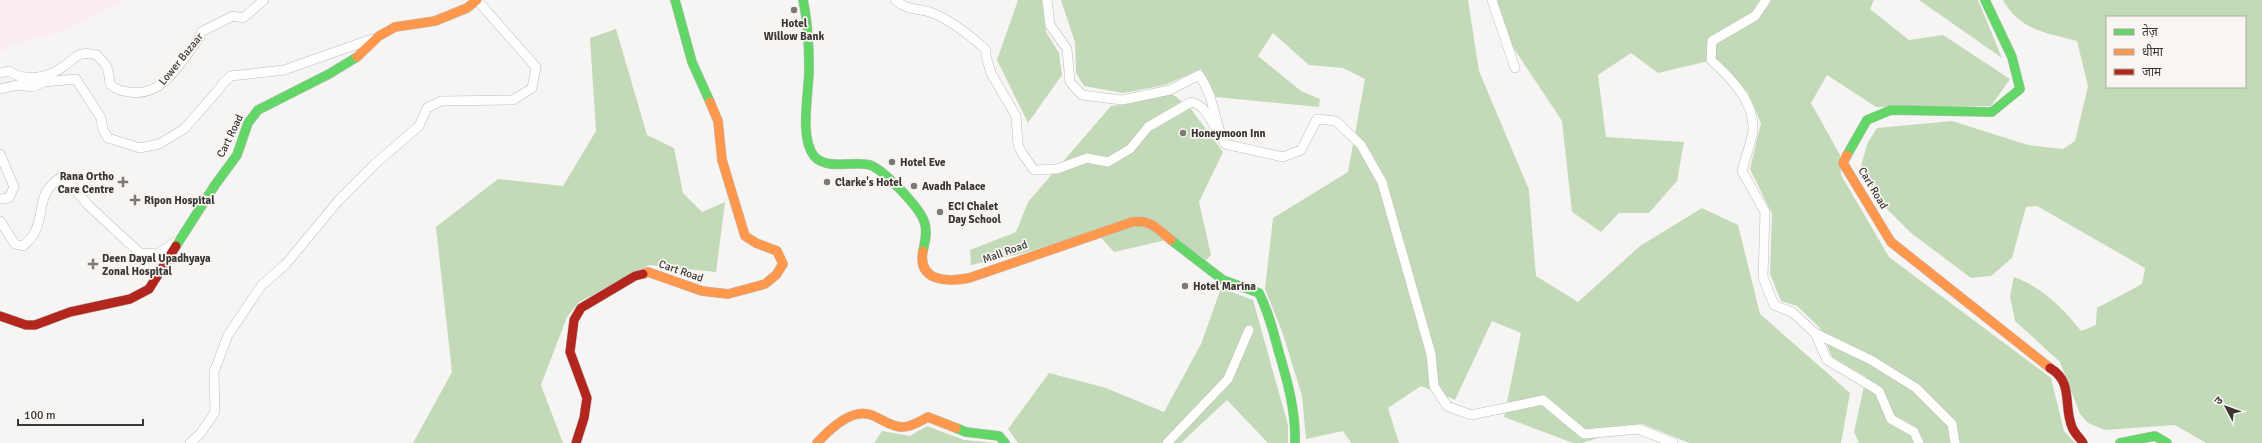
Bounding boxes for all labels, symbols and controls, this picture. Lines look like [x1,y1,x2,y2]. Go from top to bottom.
marker: Hotel Willow Bank [789,5,799,15]
legend [2106,16,2246,88]
place label: Hotel Willow Bank [764,17,825,43]
text: तेज़ [2142,24,2159,40]
street label: Lower Bazaar [156,30,206,88]
text: धीमा [2142,44,2164,60]
text: जाम [2142,65,2162,80]
street label: Cart Road [214,112,246,160]
place label: Honeymoon Inn [1191,127,1265,140]
marker: Honeymoon Inn [1178,128,1188,138]
place label: Hotel Eve [900,156,946,169]
marker: Hotel Eve [887,157,897,167]
street label: Cart Road [1856,165,1891,211]
place label: Rana Ortho Care Centre [58,170,115,196]
marker: Rana Ortho Care Centre [117,176,129,188]
place label: Clarke's Hotel [835,176,903,189]
marker: Clarke's Hotel [822,177,832,187]
place label: Avadh Palace [922,180,986,193]
marker: Avadh Palace [909,181,919,191]
marker: Ripon Hospital [129,194,141,206]
place label: Ripon Hospital [144,194,215,207]
place label: ECI Chalet Day School [948,200,1001,226]
marker: ECI Chalet Day School [935,207,945,217]
street label: Mall Road [981,238,1029,266]
place label: Deen Dayal Upadhyaya Zonal Hospital [102,252,211,278]
street label: Cart Road [657,257,705,285]
marker: Deen Dayal Upadhyaya Zonal Hospital [87,258,99,270]
place label: Hotel Marina [1193,280,1256,293]
marker: Hotel Marina [1180,281,1190,291]
north arrow [2206,387,2246,427]
text: उ [2212,394,2226,407]
scale bar [18,401,143,427]
text: 100 m [24,408,56,423]

